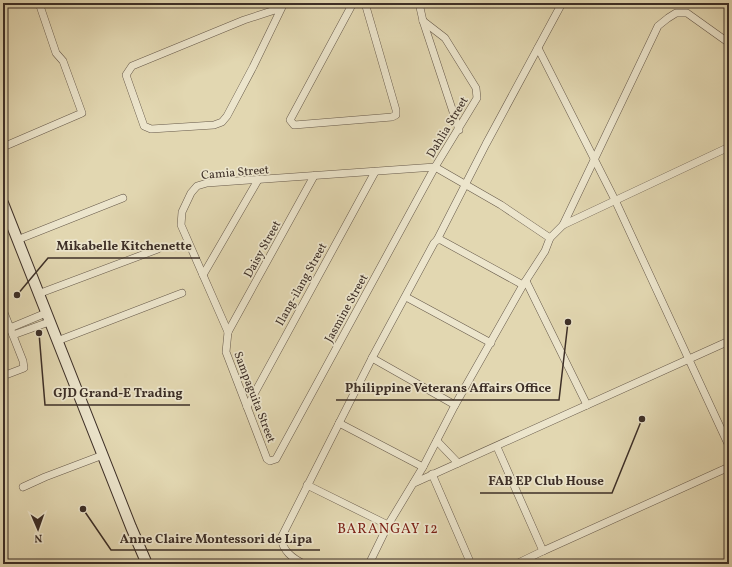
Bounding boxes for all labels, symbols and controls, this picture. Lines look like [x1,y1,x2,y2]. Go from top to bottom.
street label: Dahlia Street [423,94,472,161]
street label: Camia Street [201,162,270,184]
street label: Daisy Street [241,218,285,281]
callout: Mikabelle Kitchenette [48,233,200,258]
text: Mikabelle Kitchenette [56,238,192,256]
street label: Ilang-ilang Street [272,240,331,329]
street label: Jasmine Street [321,271,372,346]
street label: Sampaguita Street [229,349,279,445]
callout: Philippine Veterans Affairs Office [336,375,559,400]
callout: GJD Grand-E Trading [45,380,190,405]
text: Philippine Veterans Affairs Office [345,380,551,398]
text: GJD Grand-E Trading [53,385,183,403]
callout: FAB EP Club House [480,468,612,493]
text: FAB EP Club House [488,473,604,491]
north arrow [18,509,58,549]
district label: BARANGAY 12 [337,520,439,539]
callout: Anne Claire Montessori de Lipa [111,525,320,550]
text: N [34,530,43,545]
text: Anne Claire Montessori de Lipa [120,531,312,549]

